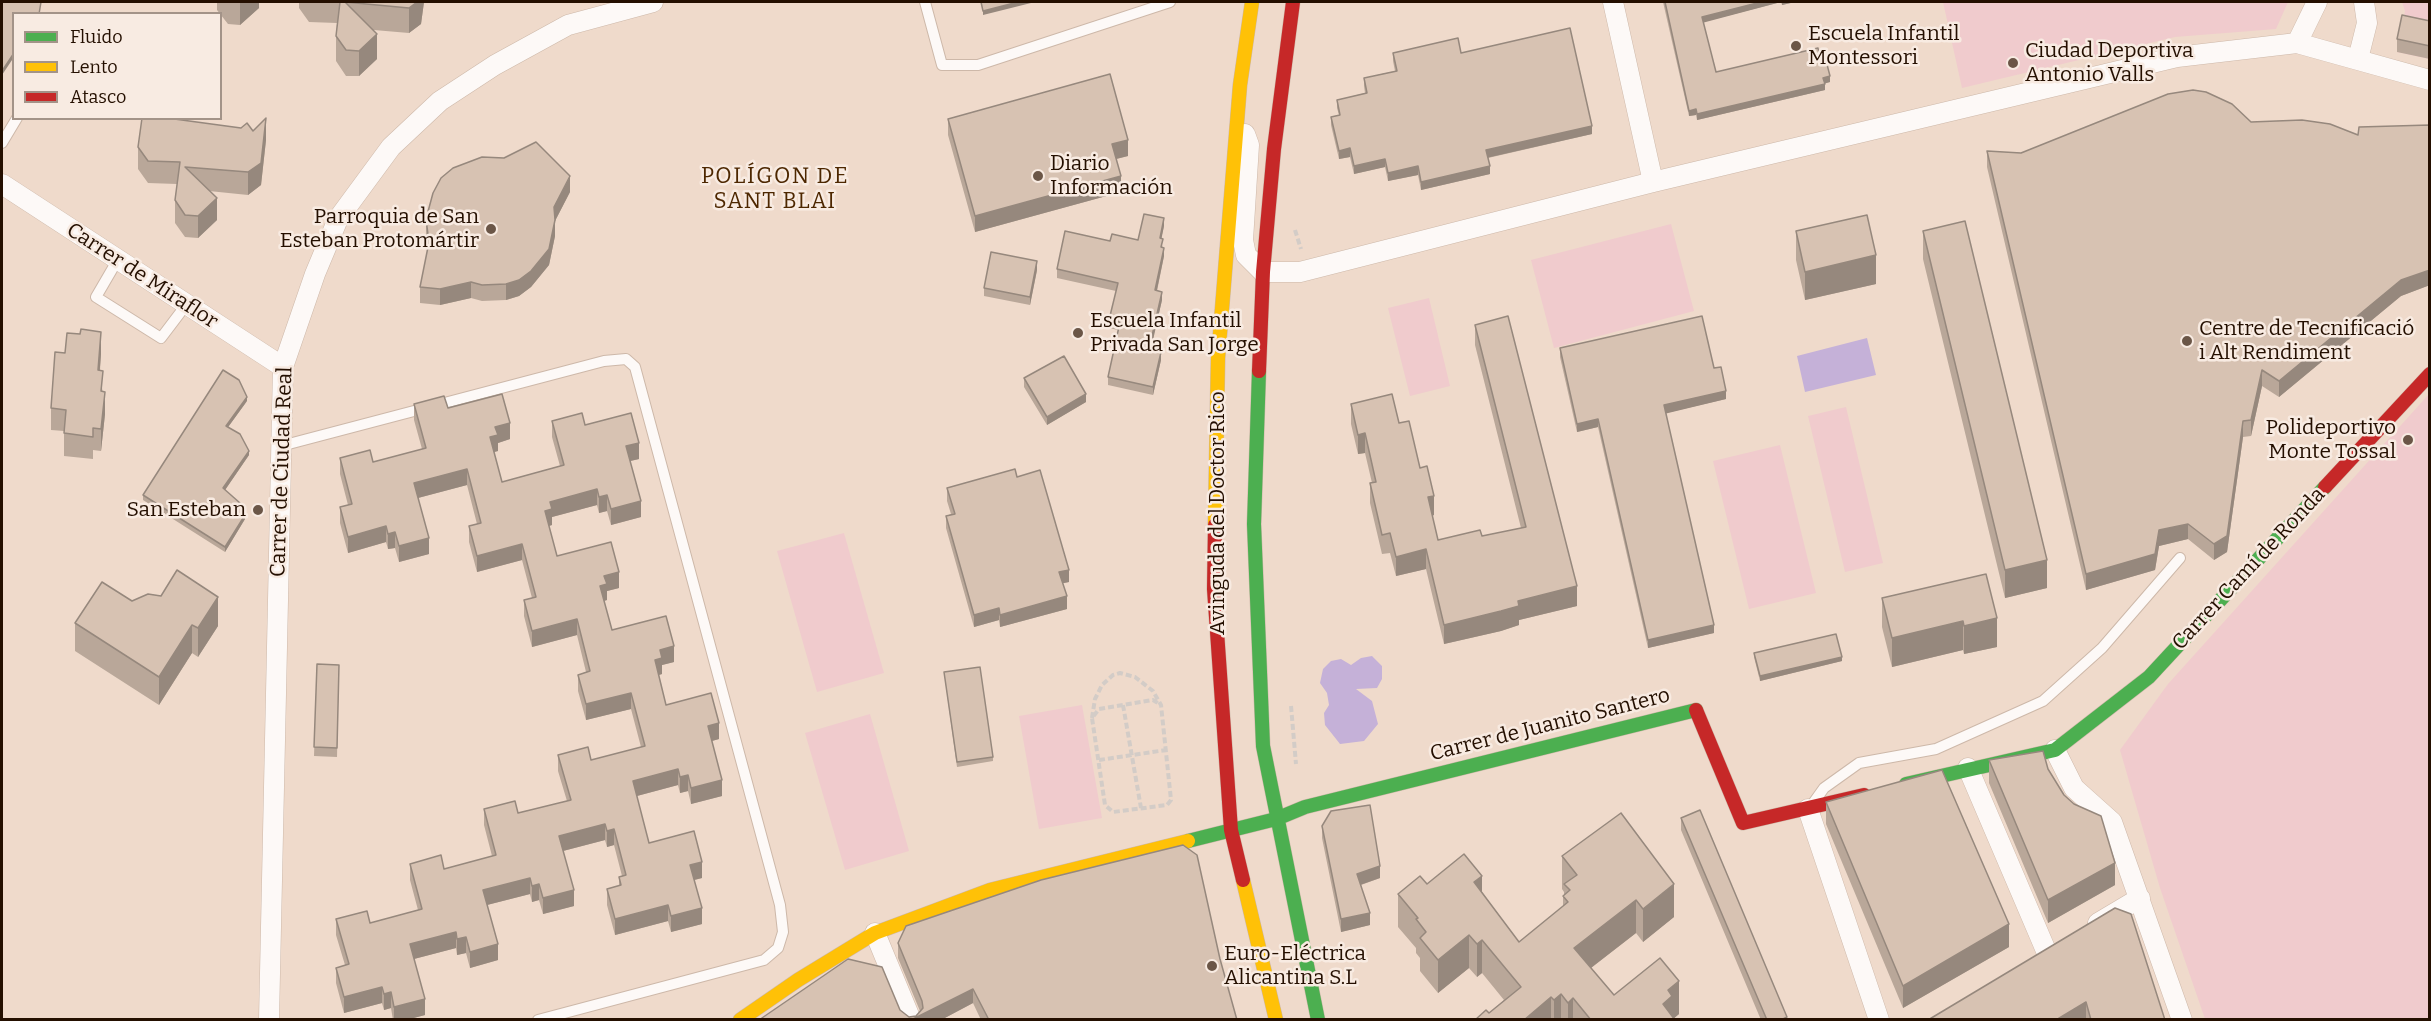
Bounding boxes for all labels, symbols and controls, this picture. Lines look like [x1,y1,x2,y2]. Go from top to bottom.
legend [12,12,222,120]
place label: Escuela Infantil Montessori [1808,21,1960,71]
text: Fluido [70,26,123,48]
place label: Ciudad Deportiva Antonio Valls [2025,38,2193,88]
marker: Escuela Infantil Montessori [1789,39,1803,53]
text: Lento [70,56,118,78]
marker: Ciudad Deportiva Antonio Valls [2006,56,2020,70]
text: Atasco [70,86,126,108]
place label: Diario Información [1050,151,1172,201]
district label: POLÍGON DE SANT BLAI [701,164,849,216]
marker: Diario Información [1031,169,1045,183]
place label: Parroquia de San Esteban Protomártir [280,204,479,254]
street label: Carrer de Miraflor [62,218,222,334]
marker: Parroquia de San Esteban Protomártir [484,222,498,236]
place label: Escuela Infantil Privada San Jorge [1090,308,1259,358]
place label: Centre de Tecnificació i Alt Rendiment [2199,316,2414,366]
marker: Escuela Infantil Privada San Jorge [1071,326,1085,340]
marker: Centre de Tecnificació i Alt Rendiment [2180,334,2194,348]
street label: Carrer de Ciudad Real [266,366,298,578]
street label: Avinguda del Doctor Rico [1205,391,1231,635]
place label: Polideportivo Monte Tossal [2265,415,2396,465]
marker: Polideportivo Monte Tossal [2401,433,2415,447]
street label: Carrer Camí de Ronda [2167,483,2331,655]
place label: San Esteban [126,497,246,523]
marker: San Esteban [251,503,265,517]
street label: Carrer de Juanito Santero [1427,683,1673,767]
place label: Euro-Eléctrica Alicantina S.L [1224,941,1366,991]
marker: Euro-Eléctrica Alicantina S.L [1205,959,1219,973]

